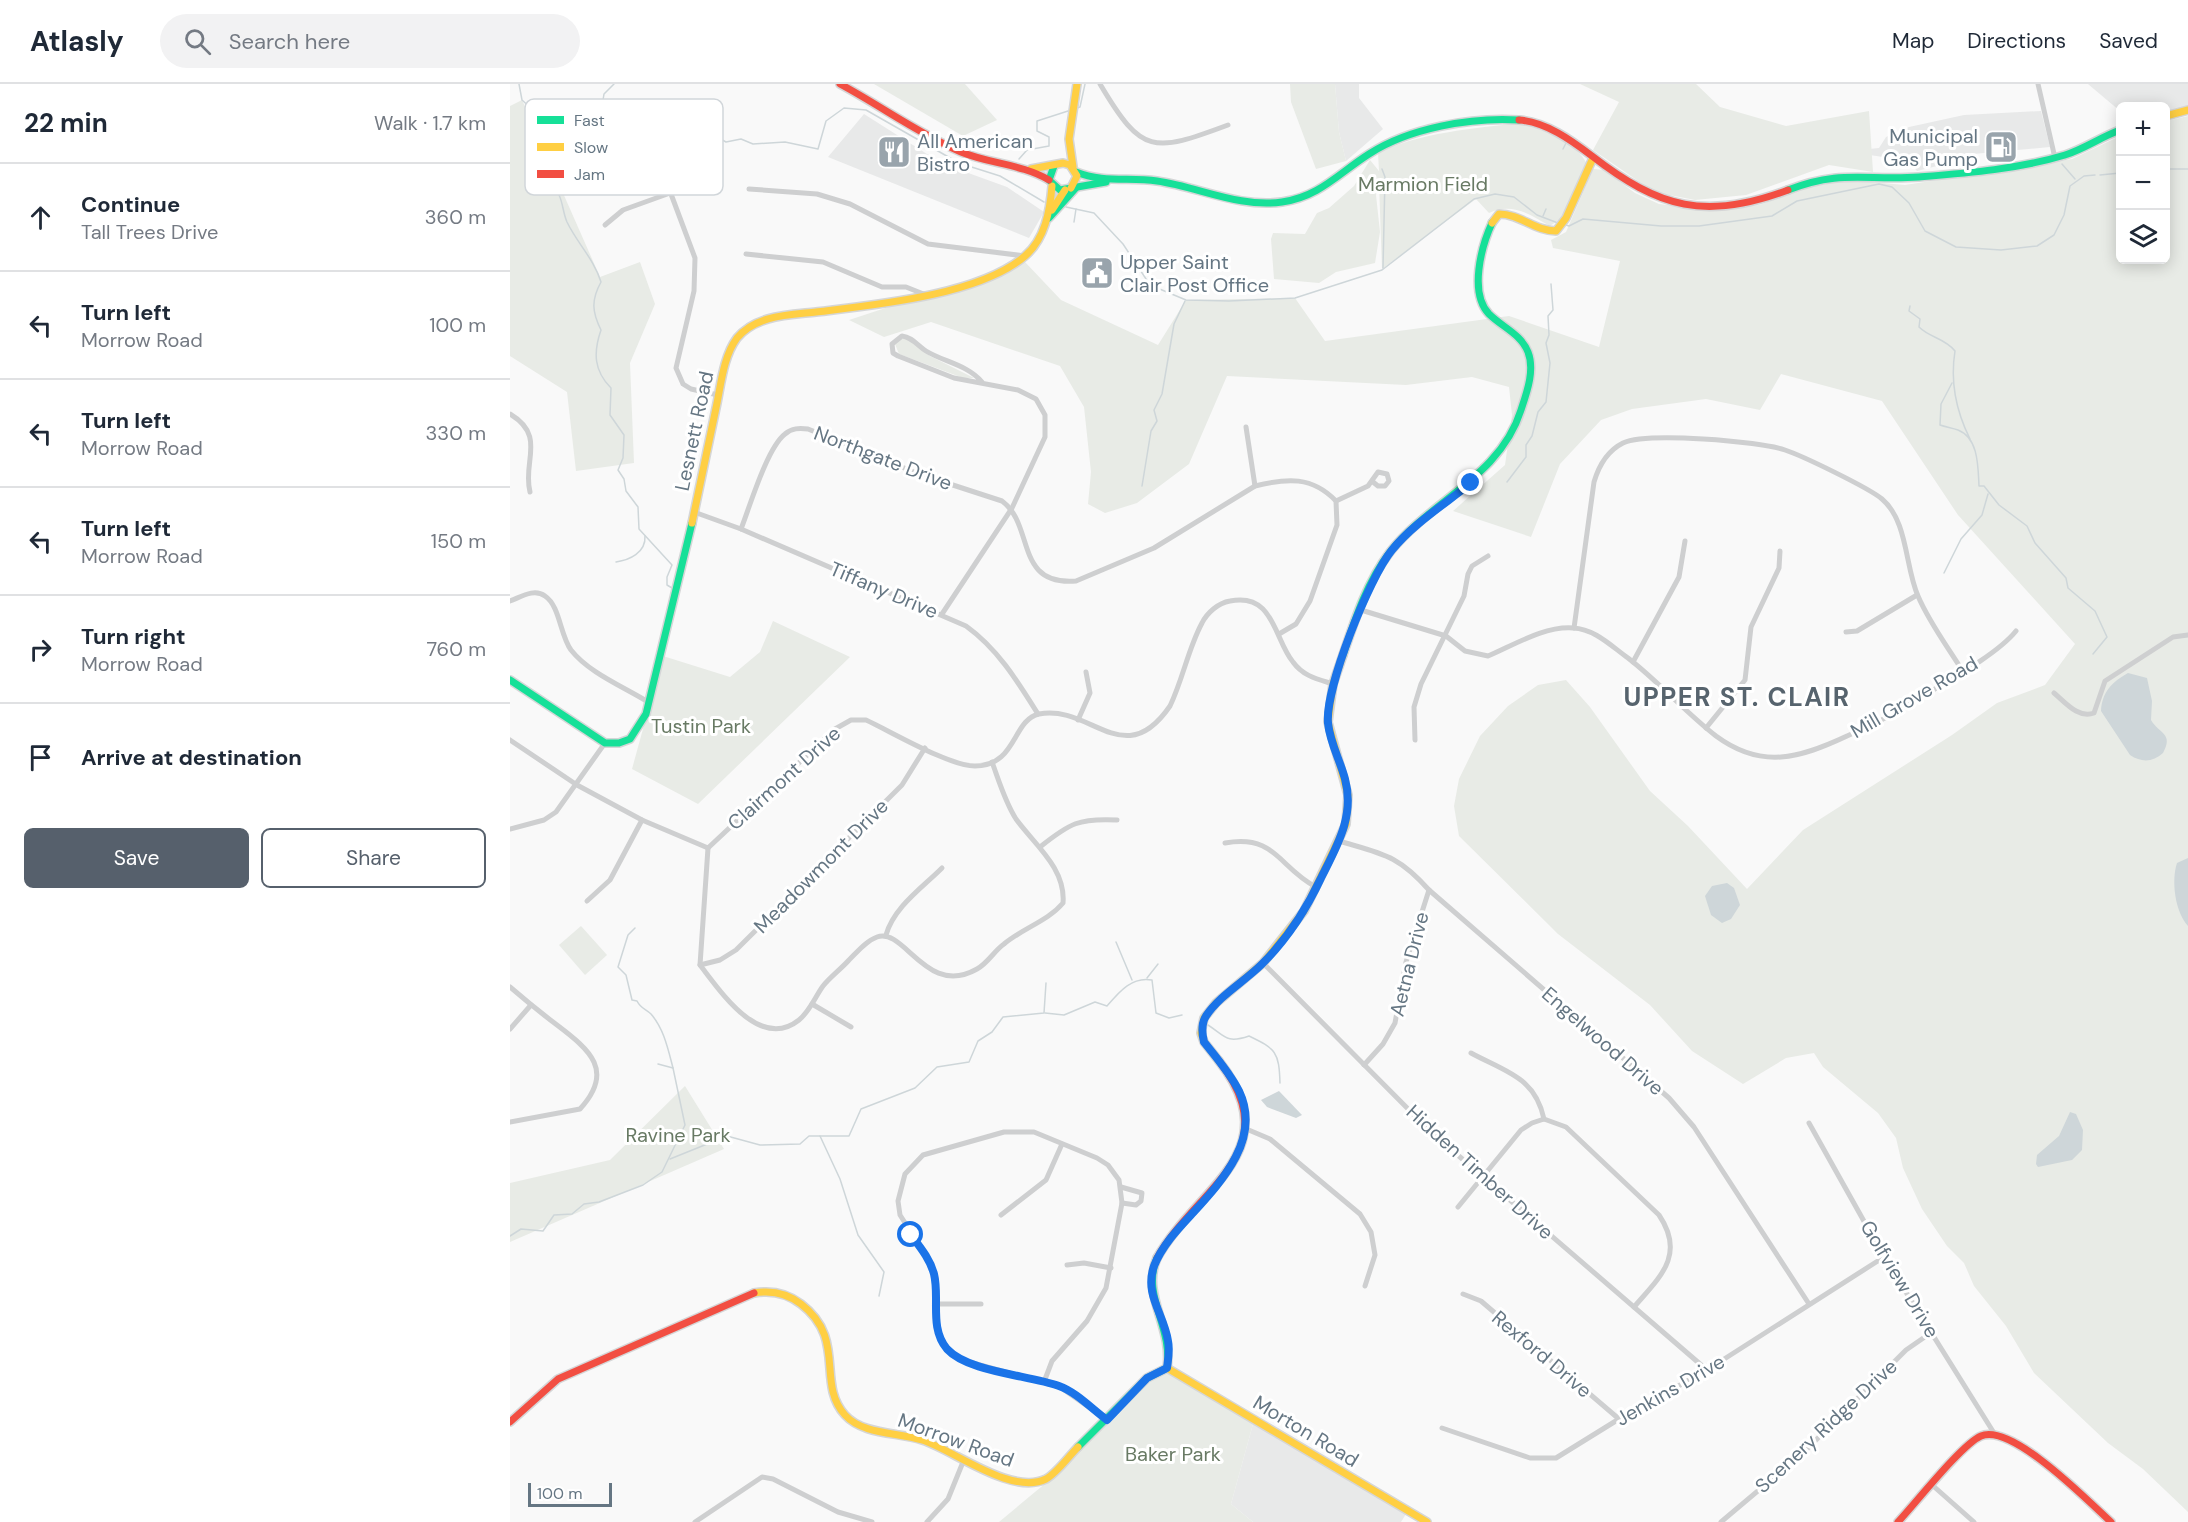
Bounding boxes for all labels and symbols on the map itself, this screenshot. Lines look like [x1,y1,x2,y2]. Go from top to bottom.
legend [525,99,723,195]
text: Fast [574,110,605,131]
place label: Municipal Gas Pump [1883,123,1978,172]
place label: All American Bistro [917,128,1033,177]
fuel station icon: Municipal Gas Pump [1983,129,2019,165]
restaurant icon: All American Bistro [876,134,912,170]
text: Slow [574,137,608,158]
text: Jam [574,164,605,185]
park label: Marmion Field [1358,171,1488,197]
place label: Upper Saint Clair Post Office [1120,249,1269,298]
public building icon: Upper Saint Clair Post Office [1079,255,1115,291]
street label: Lesnett Road [669,369,719,493]
street label: Northgate Drive [810,420,956,496]
route end [1457,469,1483,495]
street label: Tiffany Drive [826,556,942,624]
street label: Mill Grove Road [1846,650,1982,744]
district label: UPPER ST. CLAIR [1623,680,1851,714]
park label: Tustin Park [651,713,751,739]
street label: Clairmont Drive [722,720,846,836]
street label: Meadowmont Drive [748,793,894,939]
street label: Aetna Drive [1383,909,1435,1019]
street label: Engelwood Drive [1537,981,1669,1101]
street label: Hidden Timber Drive [1401,1099,1559,1245]
park label: Ravine Park [625,1122,731,1148]
street label: Golfview Drive [1855,1216,1945,1342]
route start [897,1221,923,1247]
street label: Rexford Drive [1487,1305,1597,1403]
street label: Jenkins Drive [1611,1348,1729,1432]
street label: Scenery Ridge Drive [1749,1353,1903,1499]
street label: Morton Road [1248,1389,1364,1473]
street label: Morrow Road [894,1407,1018,1473]
park label: Baker Park [1125,1441,1221,1467]
scale bar [528,1480,612,1508]

